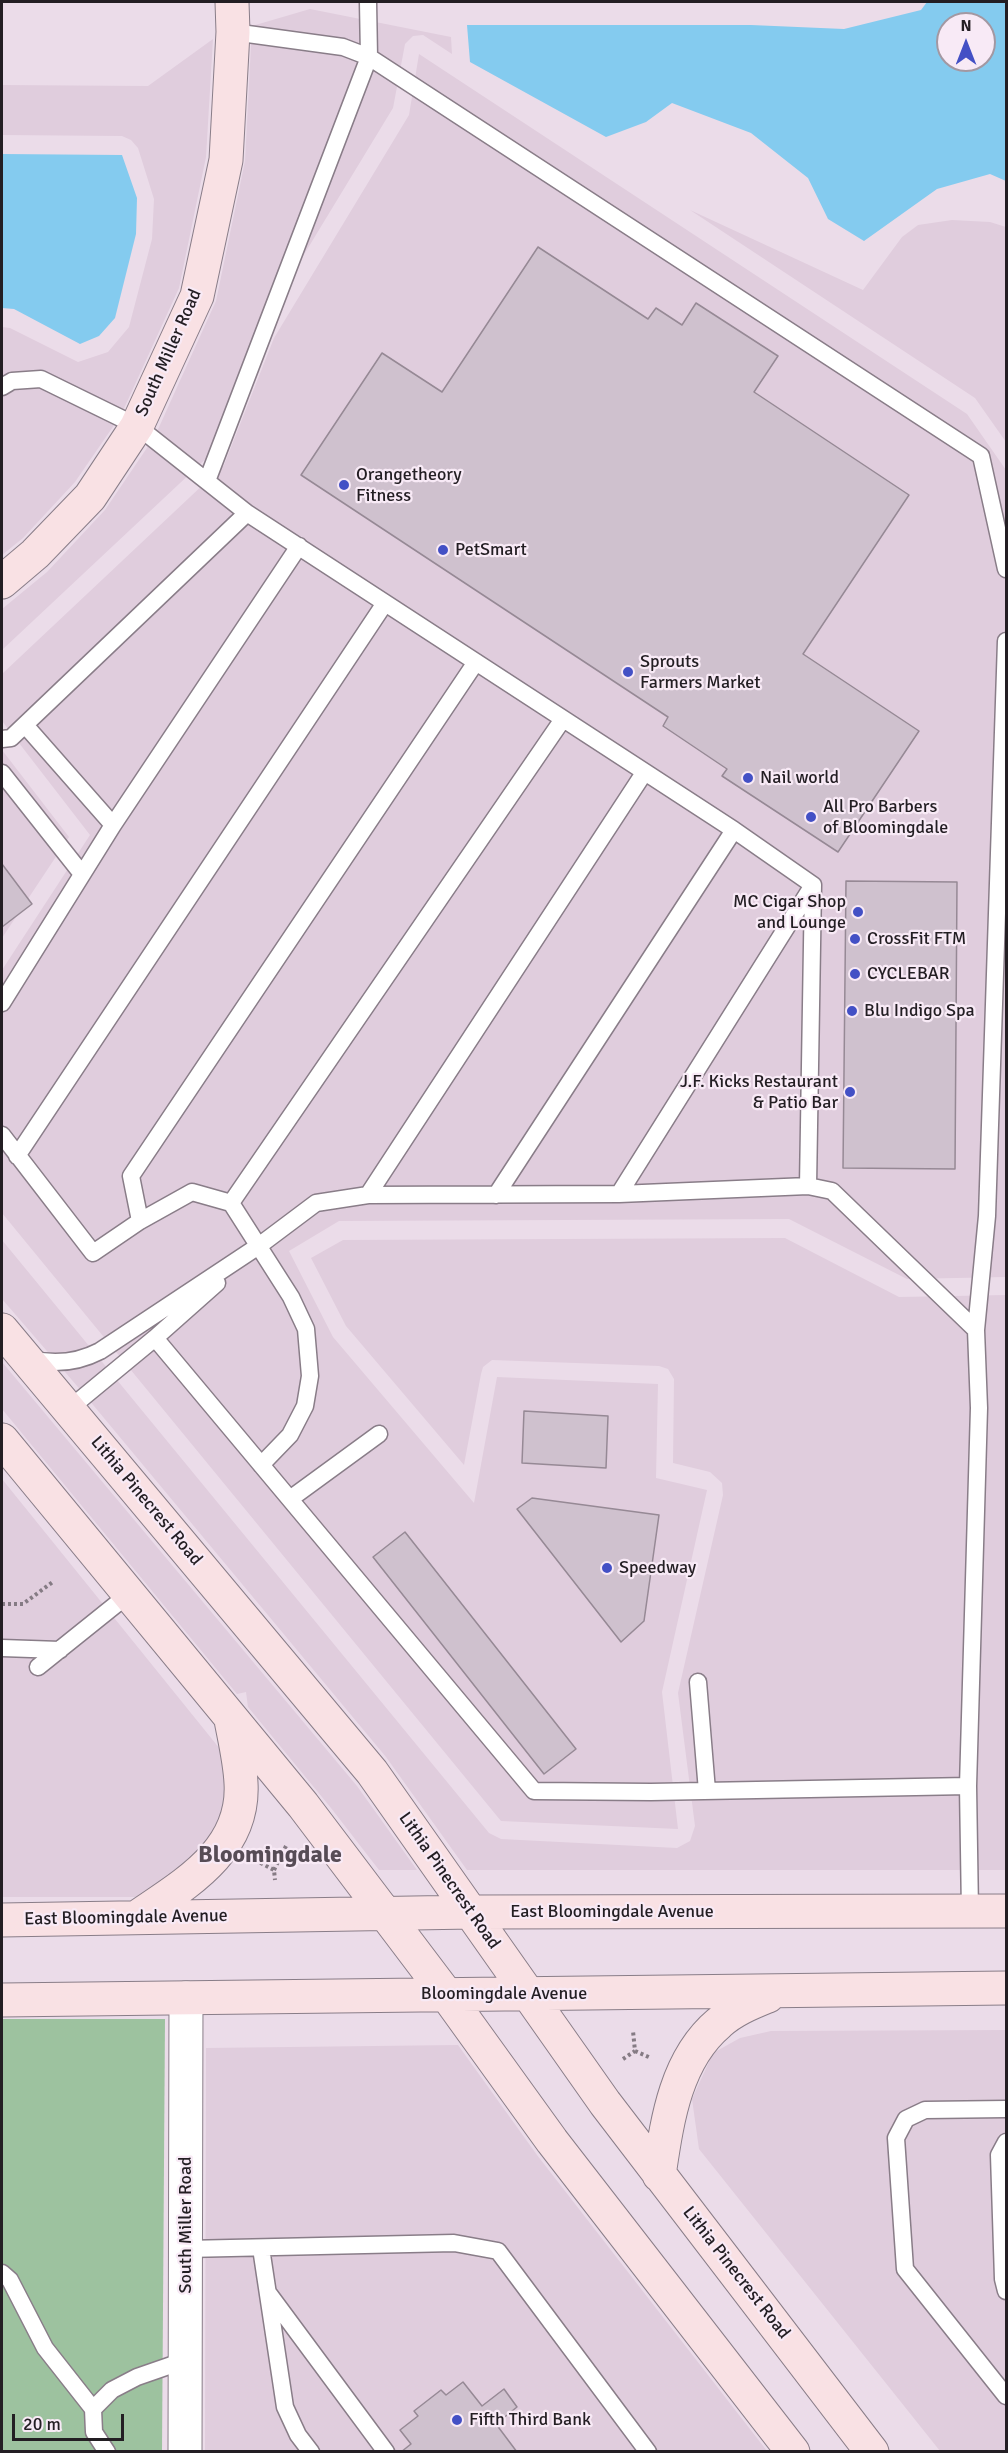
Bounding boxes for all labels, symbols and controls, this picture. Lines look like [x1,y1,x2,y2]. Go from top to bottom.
north arrow [936,12,996,72]
text: N [960,16,972,36]
street label: South Miller Road [131,286,207,420]
place label: Orangetheory Fitness [356,464,462,506]
marker: Orangetheory Fitness [337,478,351,492]
place label: PetSmart [455,539,527,561]
marker: PetSmart [436,543,450,557]
place label: Sprouts Farmers Market [640,651,761,694]
marker: Sprouts Farmers Market [621,665,635,679]
place label: Nail world [760,767,839,789]
marker: Nail world [741,771,755,785]
place label: All Pro Barbers of Bloomingdale [823,796,948,838]
marker: All Pro Barbers of Bloomingdale [804,810,818,824]
place label: MC Cigar Shop and Lounge [733,891,846,934]
marker: MC Cigar Shop and Lounge [851,905,865,919]
place label: CrossFit FTM [867,928,966,950]
marker: CrossFit FTM [848,932,862,946]
place label: CYCLEBAR [867,963,950,985]
marker: CYCLEBAR [848,967,862,981]
place label: Blu Indigo Spa [864,1000,975,1022]
marker: Blu Indigo Spa [845,1004,859,1018]
place label: J.F. Kicks Restaurant & Patio Bar [680,1071,838,1114]
marker: J.F. Kicks Restaurant & Patio Bar [843,1085,857,1099]
street label: Lithia Pinecrest Road [86,1432,206,1570]
place label: Speedway [619,1557,696,1579]
marker: Speedway [600,1561,614,1575]
street label: Lithia Pinecrest Road [394,1808,504,1954]
district label: Bloomingdale [198,1842,342,1870]
street label: East Bloomingdale Avenue [510,1901,714,1923]
street label: East Bloomingdale Avenue [24,1905,228,1931]
street label: Bloomingdale Avenue [421,1983,587,2005]
street label: South Miller Road [175,2157,197,2293]
street label: Lithia Pinecrest Road [678,2202,794,2344]
scale bar [15,2402,128,2440]
place label: Fifth Third Bank [469,2409,591,2431]
text: 20 m [23,2413,61,2435]
marker: Fifth Third Bank [450,2413,464,2427]

